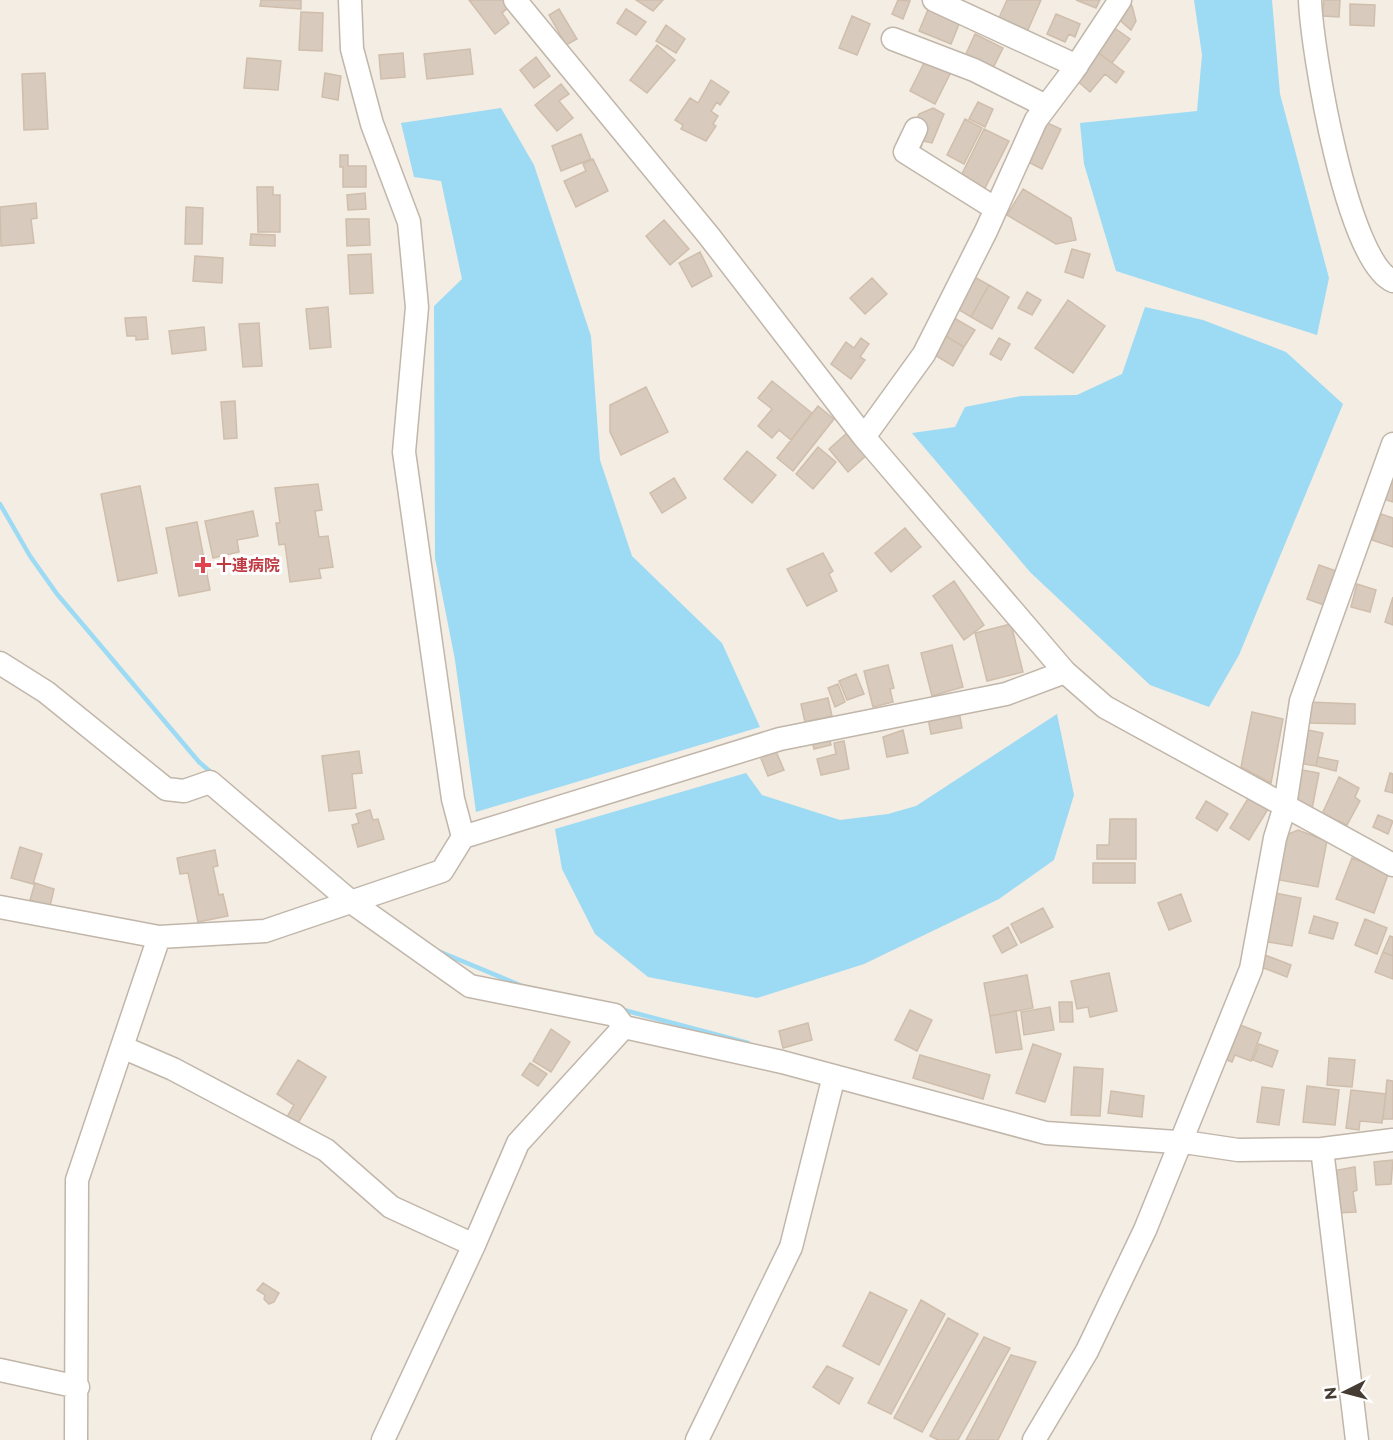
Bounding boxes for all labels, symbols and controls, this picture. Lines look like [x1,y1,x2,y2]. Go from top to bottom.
marker: 十連病院 [194,556,212,574]
place label: 十連病院 [216,556,280,575]
north arrow [1315,1362,1375,1422]
text: N [1320,1386,1341,1401]

